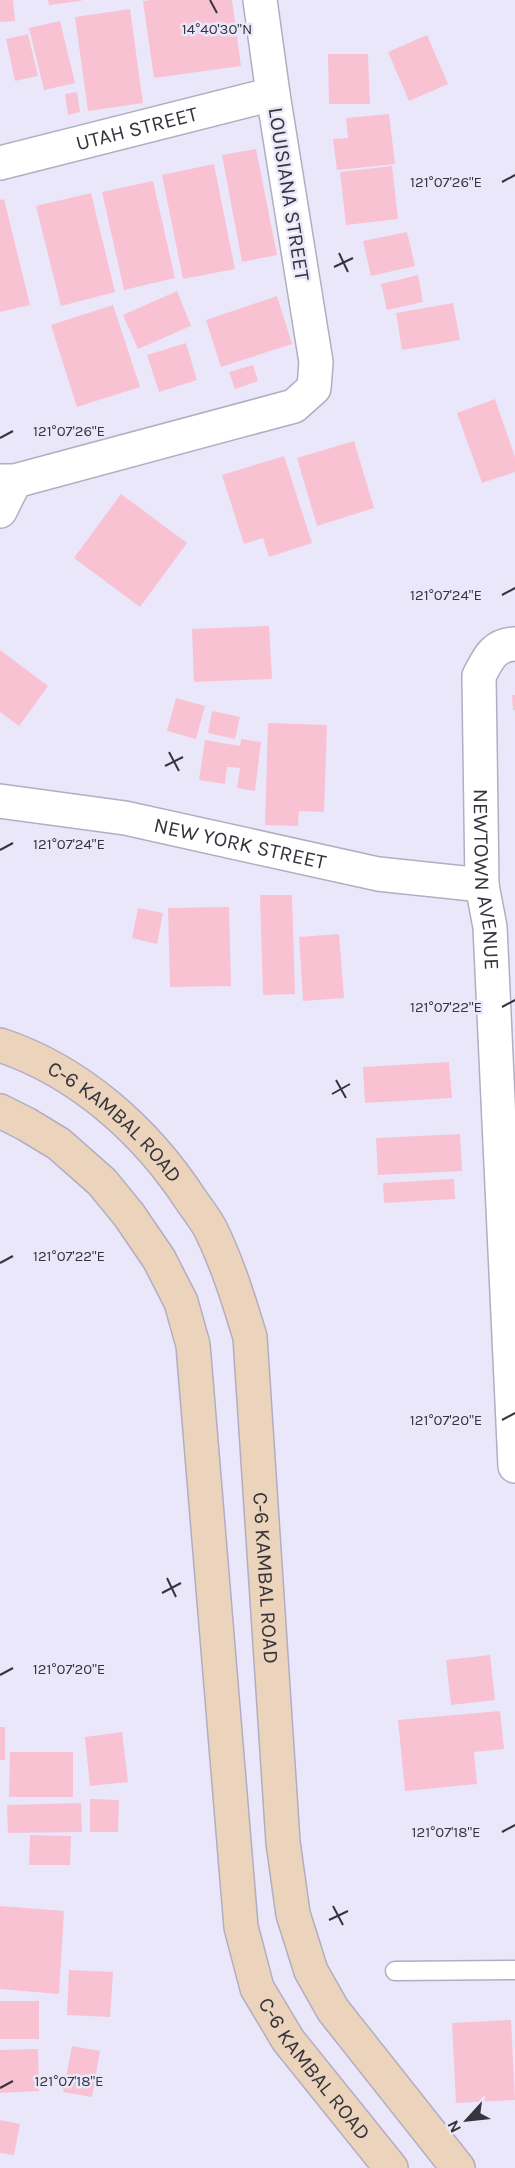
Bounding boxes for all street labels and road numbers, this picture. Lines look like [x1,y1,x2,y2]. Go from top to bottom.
street label: UTAH STREET [73,101,201,155]
street label: LOUISIANA STREET [263,106,315,283]
street label: NEWTOWN AVENUE [469,788,504,971]
street label: NEW YORK STREET [152,813,329,874]
street label: C-6 KAMBAL ROAD [44,1056,187,1187]
street label: C-6 KAMBAL ROAD [248,1491,283,1665]
street label: C-6 KAMBAL ROAD [253,1993,375,2145]

